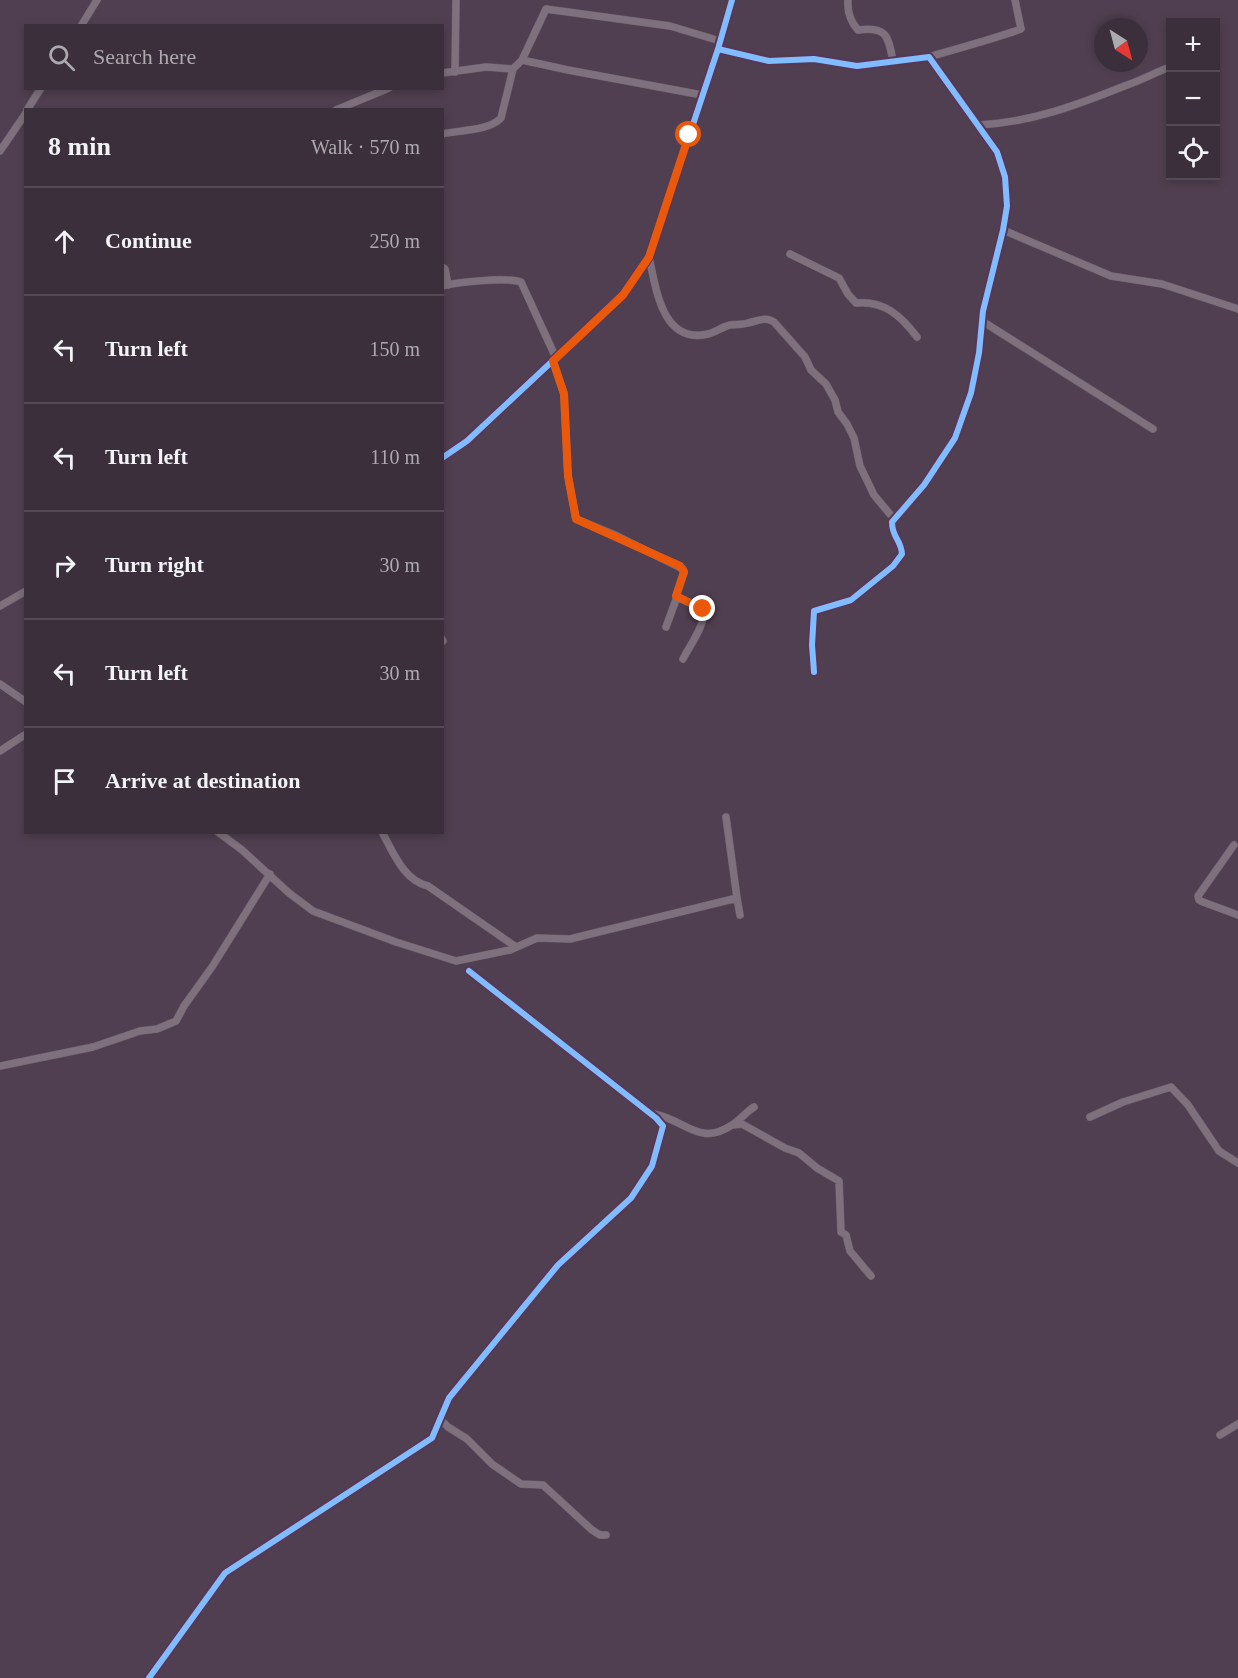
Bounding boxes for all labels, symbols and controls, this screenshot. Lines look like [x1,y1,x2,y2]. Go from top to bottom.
north arrow [1094,18,1148,72]
map controls [1166,18,1220,180]
button: + [1166,18,1220,72]
search box [24,24,444,90]
icon: search [45,41,78,74]
text: Search here [93,44,196,69]
button: − [1166,72,1220,126]
route start [675,121,701,147]
button: locate [1166,126,1220,180]
text: 8 min [48,132,111,161]
text: Walk · 570 m [311,136,420,158]
icon: ahead [48,225,81,258]
text: Continue [105,228,192,253]
text: 250 m [369,230,420,252]
icon: left [48,333,81,366]
text: Turn left [105,336,188,361]
text: 150 m [369,338,420,360]
icon: left [48,441,81,474]
text: Turn left [105,444,188,469]
text: 110 m [370,446,420,468]
icon: right [48,549,81,582]
text: Turn right [105,552,204,577]
text: 30 m [379,554,420,576]
route end [689,595,715,621]
icon: left [48,657,81,690]
text: Turn left [105,660,188,685]
text: 30 m [379,662,420,684]
icon: arrive [48,765,81,798]
text: Arrive at destination [105,768,301,793]

